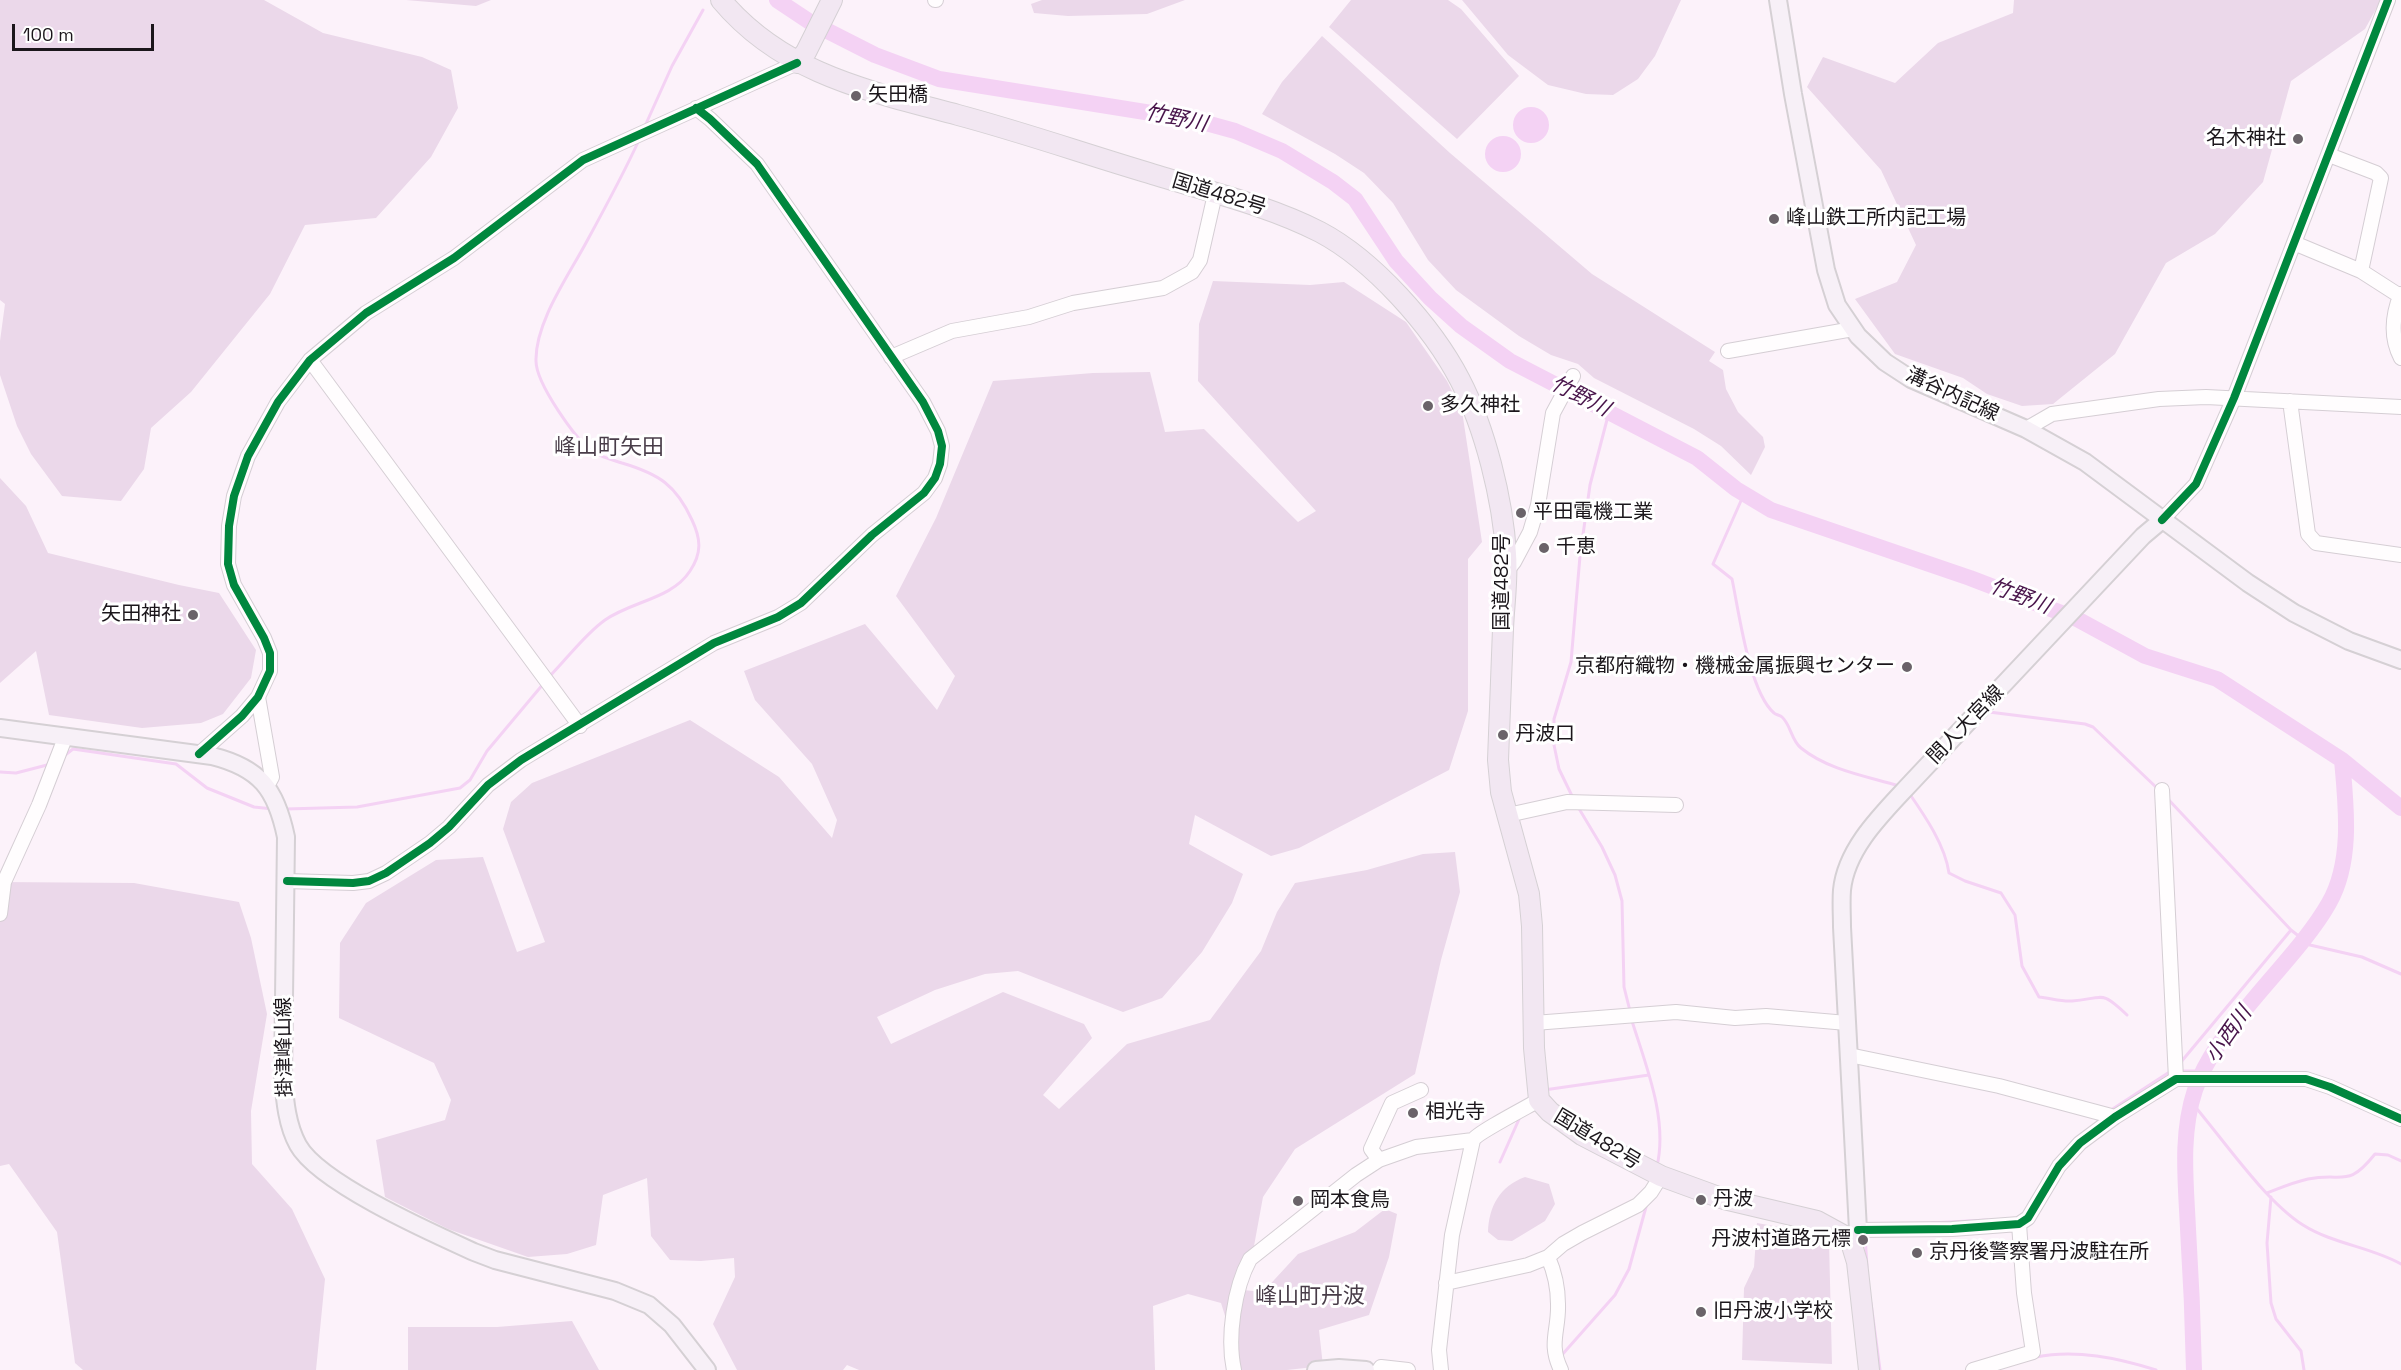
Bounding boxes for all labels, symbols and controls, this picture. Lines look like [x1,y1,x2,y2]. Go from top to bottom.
scale bar [15,12,158,50]
text: 100 m [23,23,74,46]
place label: 矢田橋 [868,84,928,108]
marker: 矢田橋 [849,89,863,103]
water label: 竹野川 [1143,100,1209,138]
place label: 名木神社 [2206,127,2286,151]
marker: 名木神社 [2291,132,2305,146]
street label: 国道482号 [1169,169,1269,221]
place label: 峰山鉄工所内記工場 [1786,207,1966,231]
marker: 峰山鉄工所内記工場 [1767,212,1781,226]
street label: 溝谷内記線 [1902,363,2002,427]
water label: 竹野川 [1546,371,1614,423]
place label: 多久神社 [1440,394,1520,418]
marker: 多久神社 [1421,399,1435,413]
district label: 峰山町矢田 [554,435,664,461]
place label: 平田電機工業 [1533,501,1653,525]
marker: 平田電機工業 [1514,506,1528,520]
street label: 国道482号 [1491,533,1515,631]
place label: 千恵 [1556,536,1596,560]
marker: 千恵 [1537,541,1551,555]
water label: 竹野川 [1986,574,2054,620]
place label: 矢田神社 [101,603,181,627]
marker: 矢田神社 [186,608,200,622]
place label: 京都府織物・機械金属振興センター [1575,655,1895,679]
marker: 京都府織物・機械金属振興センター [1900,660,1914,674]
street label: 間人大宮線 [1923,681,2009,769]
place label: 丹波口 [1515,723,1575,747]
marker: 丹波口 [1496,728,1510,742]
street label: 掛津峰山線 [272,997,298,1097]
water label: 小西川 [2201,1002,2257,1068]
place label: 相光寺 [1425,1101,1485,1125]
street label: 国道482号 [1549,1105,1645,1175]
marker: 相光寺 [1406,1106,1420,1120]
place label: 丹波 [1713,1188,1753,1212]
place label: 岡本食鳥 [1310,1189,1390,1213]
marker: 丹波 [1694,1193,1708,1207]
marker: 岡本食鳥 [1291,1194,1305,1208]
place label: 丹波村道路元標 [1711,1228,1851,1252]
marker: 丹波村道路元標 [1856,1233,1870,1247]
place label: 京丹後警察署丹波駐在所 [1929,1241,2149,1265]
marker: 京丹後警察署丹波駐在所 [1910,1246,1924,1260]
district label: 峰山町丹波 [1255,1284,1365,1310]
place label: 旧丹波小学校 [1713,1300,1833,1324]
marker: 旧丹波小学校 [1694,1305,1708,1319]

